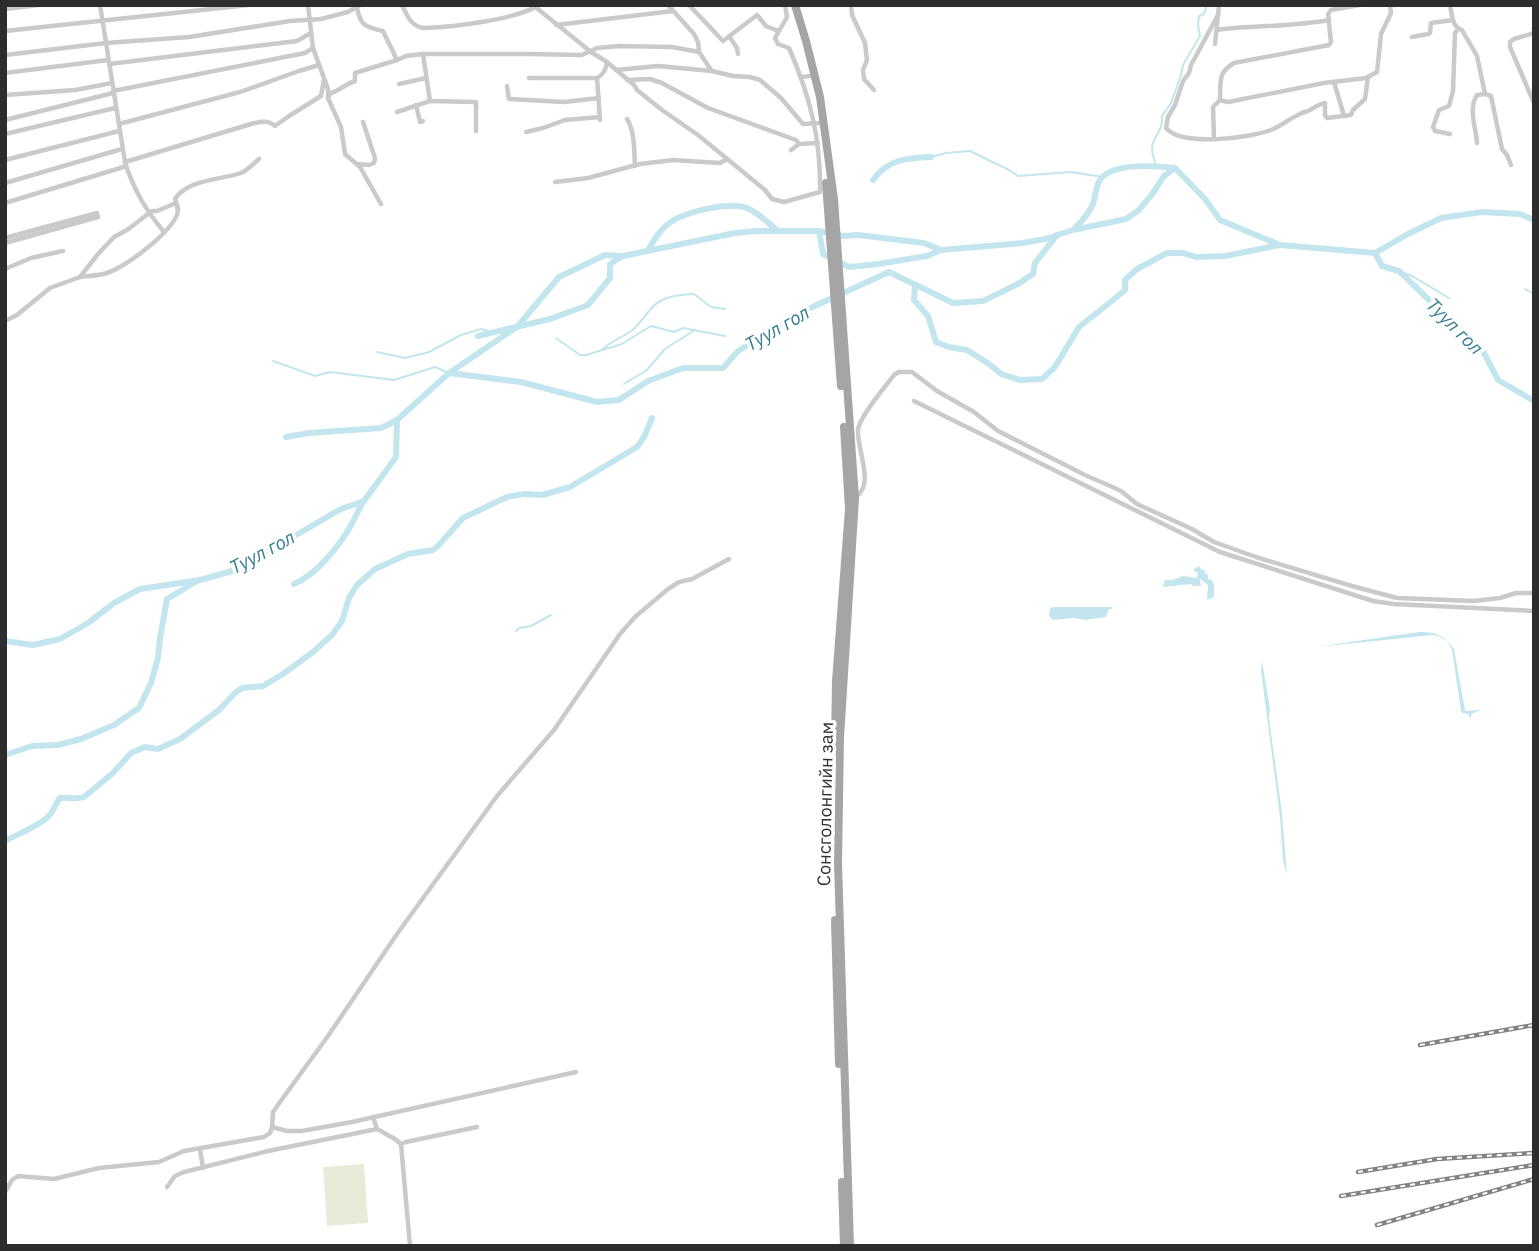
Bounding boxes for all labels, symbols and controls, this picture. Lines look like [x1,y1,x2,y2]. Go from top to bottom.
water label: Туул гол [1421,292,1489,360]
water label: Туул гол [740,300,814,356]
water label: Туул гол [225,525,299,579]
street label: Сонсголонгийн зам [812,722,838,886]

